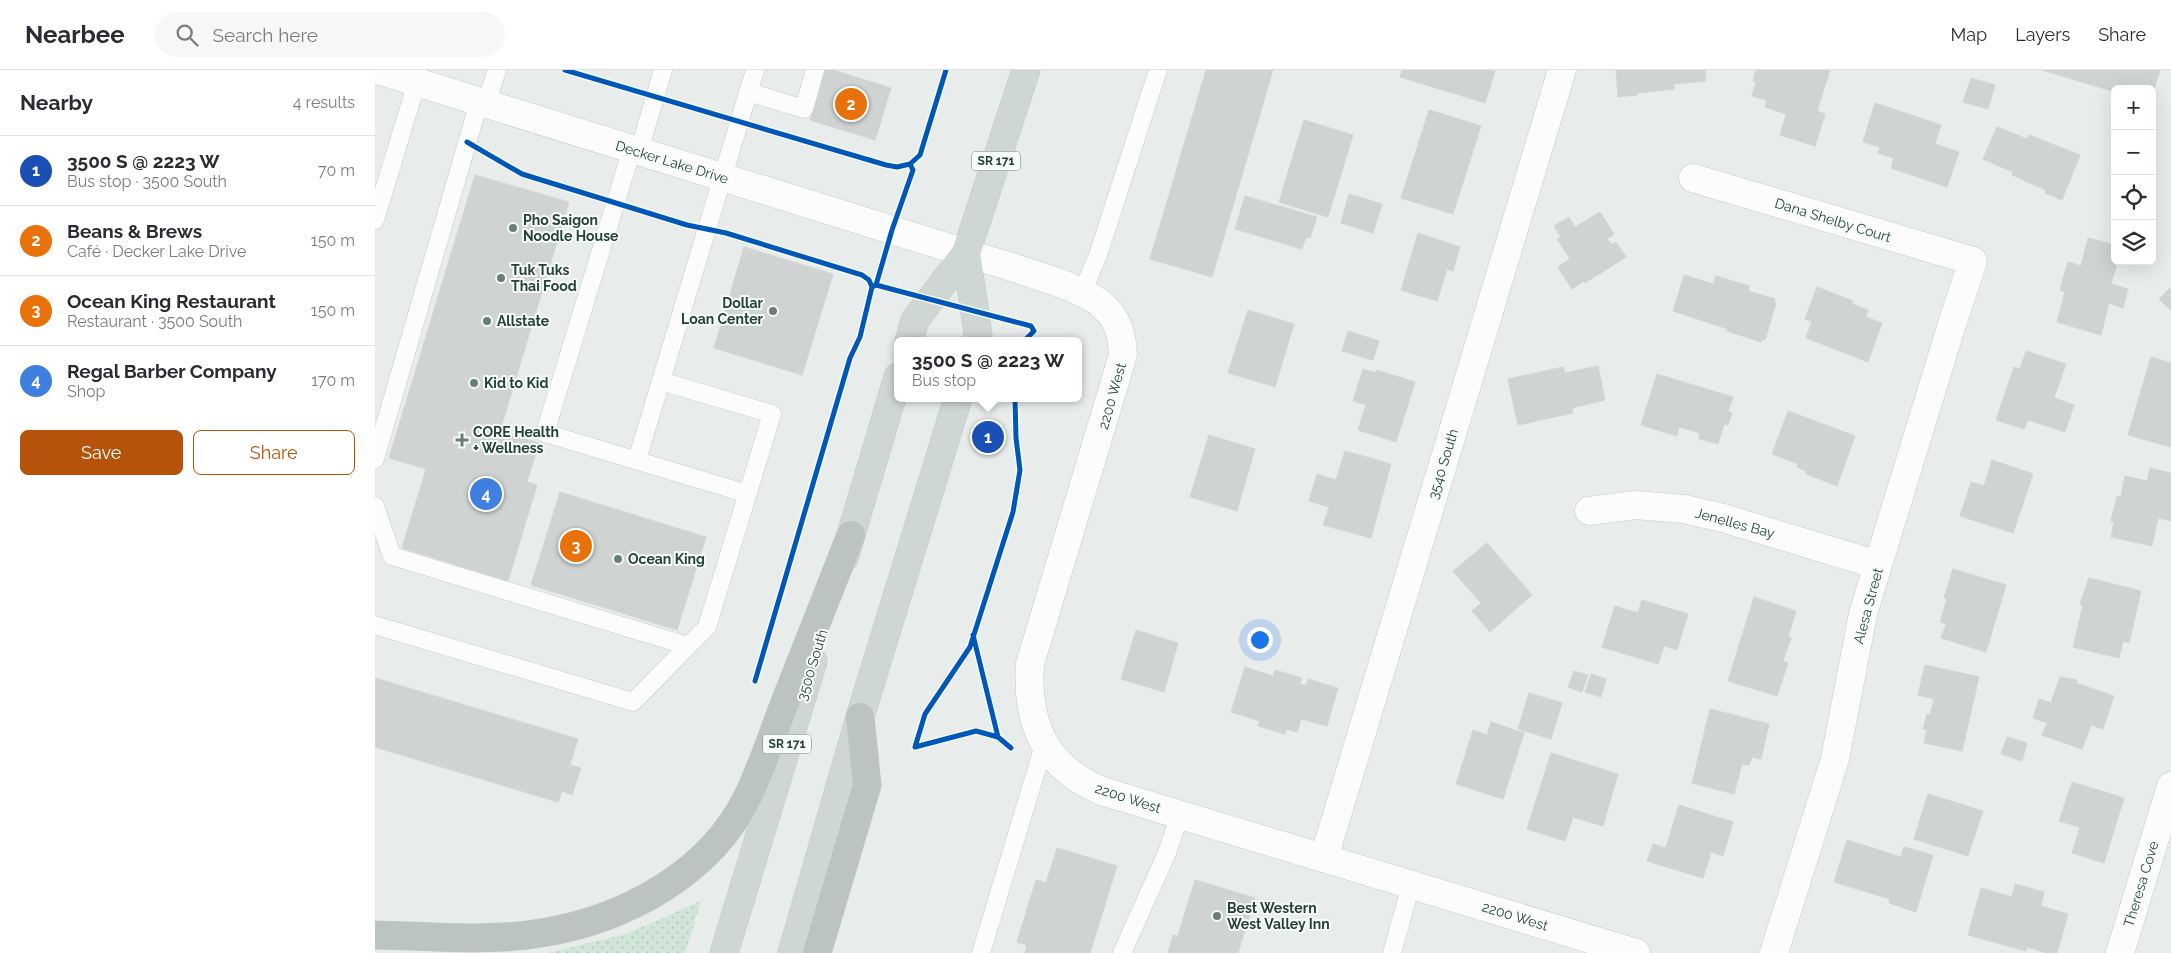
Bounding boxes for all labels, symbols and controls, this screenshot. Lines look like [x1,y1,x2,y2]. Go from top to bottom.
search box [155,12,505,57]
text: Nearbee [25,20,125,49]
icon: search [173,21,201,49]
text: Search here [213,24,318,46]
text: Map [1951,24,1987,45]
text: Layers [2015,24,2070,45]
text: Share [2098,24,2146,45]
pin: 2 [835,85,867,123]
map controls [2111,85,2156,265]
button: + [2111,85,2156,130]
text: Nearby [20,90,93,115]
text: 4 results [293,93,355,112]
button: − [2111,130,2156,175]
street label: Decker Lake Drive [614,137,730,187]
text: 3500 S @ 2223 W [67,150,220,172]
road number: SR 171 [972,152,1020,170]
text: 1 [32,161,40,180]
text: 70 m [318,161,355,180]
text: Bus stop · 3500 South [67,172,227,191]
button: locate [2111,175,2156,220]
street label: Dana Shelby Court [1773,195,1893,245]
place label: Pho Saigon Noodle House [523,212,619,244]
text: Beans & Brews [67,220,202,242]
button: layers [2111,220,2156,265]
marker: Pho Saigon Noodle House [507,222,519,234]
text: 2 [31,231,41,250]
text: 150 m [311,231,355,250]
text: Café · Decker Lake Drive [67,242,246,261]
place label: Tuk Tuks Thai Food [511,262,577,294]
marker: Tuk Tuks Thai Food [495,272,507,284]
text: Ocean King Restaurant [67,290,276,312]
place label: Dollar Loan Center [681,295,764,327]
text: 3 [32,301,40,320]
text: 150 m [311,301,355,320]
marker: Dollar Loan Center [767,305,779,317]
text: Restaurant · 3500 South [67,312,242,331]
place label: Allstate [497,313,550,329]
marker: Allstate [481,315,493,327]
popup [894,337,1082,402]
text: 3500 S @ 2223 W [912,349,1064,371]
text: Regal Barber Company [67,360,277,382]
street label: 2200 West [1095,361,1129,431]
text: 4 [31,371,41,390]
text: 170 m [311,371,355,390]
text: Bus stop [912,371,976,390]
place label: Kid to Kid [484,375,548,391]
marker: Kid to Kid [468,377,480,389]
text: Shop [67,382,105,401]
pin: 1 [972,418,1004,456]
place label: CORE Health + Wellness [473,424,559,456]
street label: 3540 South [1425,427,1461,501]
button: Save [20,430,183,475]
button: Share [193,430,355,475]
marker: CORE Health + Wellness [455,433,469,447]
pin: 4 [470,475,502,513]
street label: Jenelles Bay [1693,505,1777,541]
pin: 3 [560,527,592,565]
place label: Ocean King [628,551,705,567]
marker: Ocean King [612,553,624,565]
street label: Alesa Street [1850,566,1886,646]
street label: 3500 South [794,627,830,703]
your location [1247,627,1273,653]
road number: SR 171 [763,734,811,754]
street label: 2200 West [1093,780,1163,816]
street label: Theresa Cove [2120,839,2162,929]
street label: 2200 West [1480,898,1550,934]
place label: Best Western West Valley Inn [1227,900,1330,932]
marker: Best Western West Valley Inn [1211,910,1223,922]

